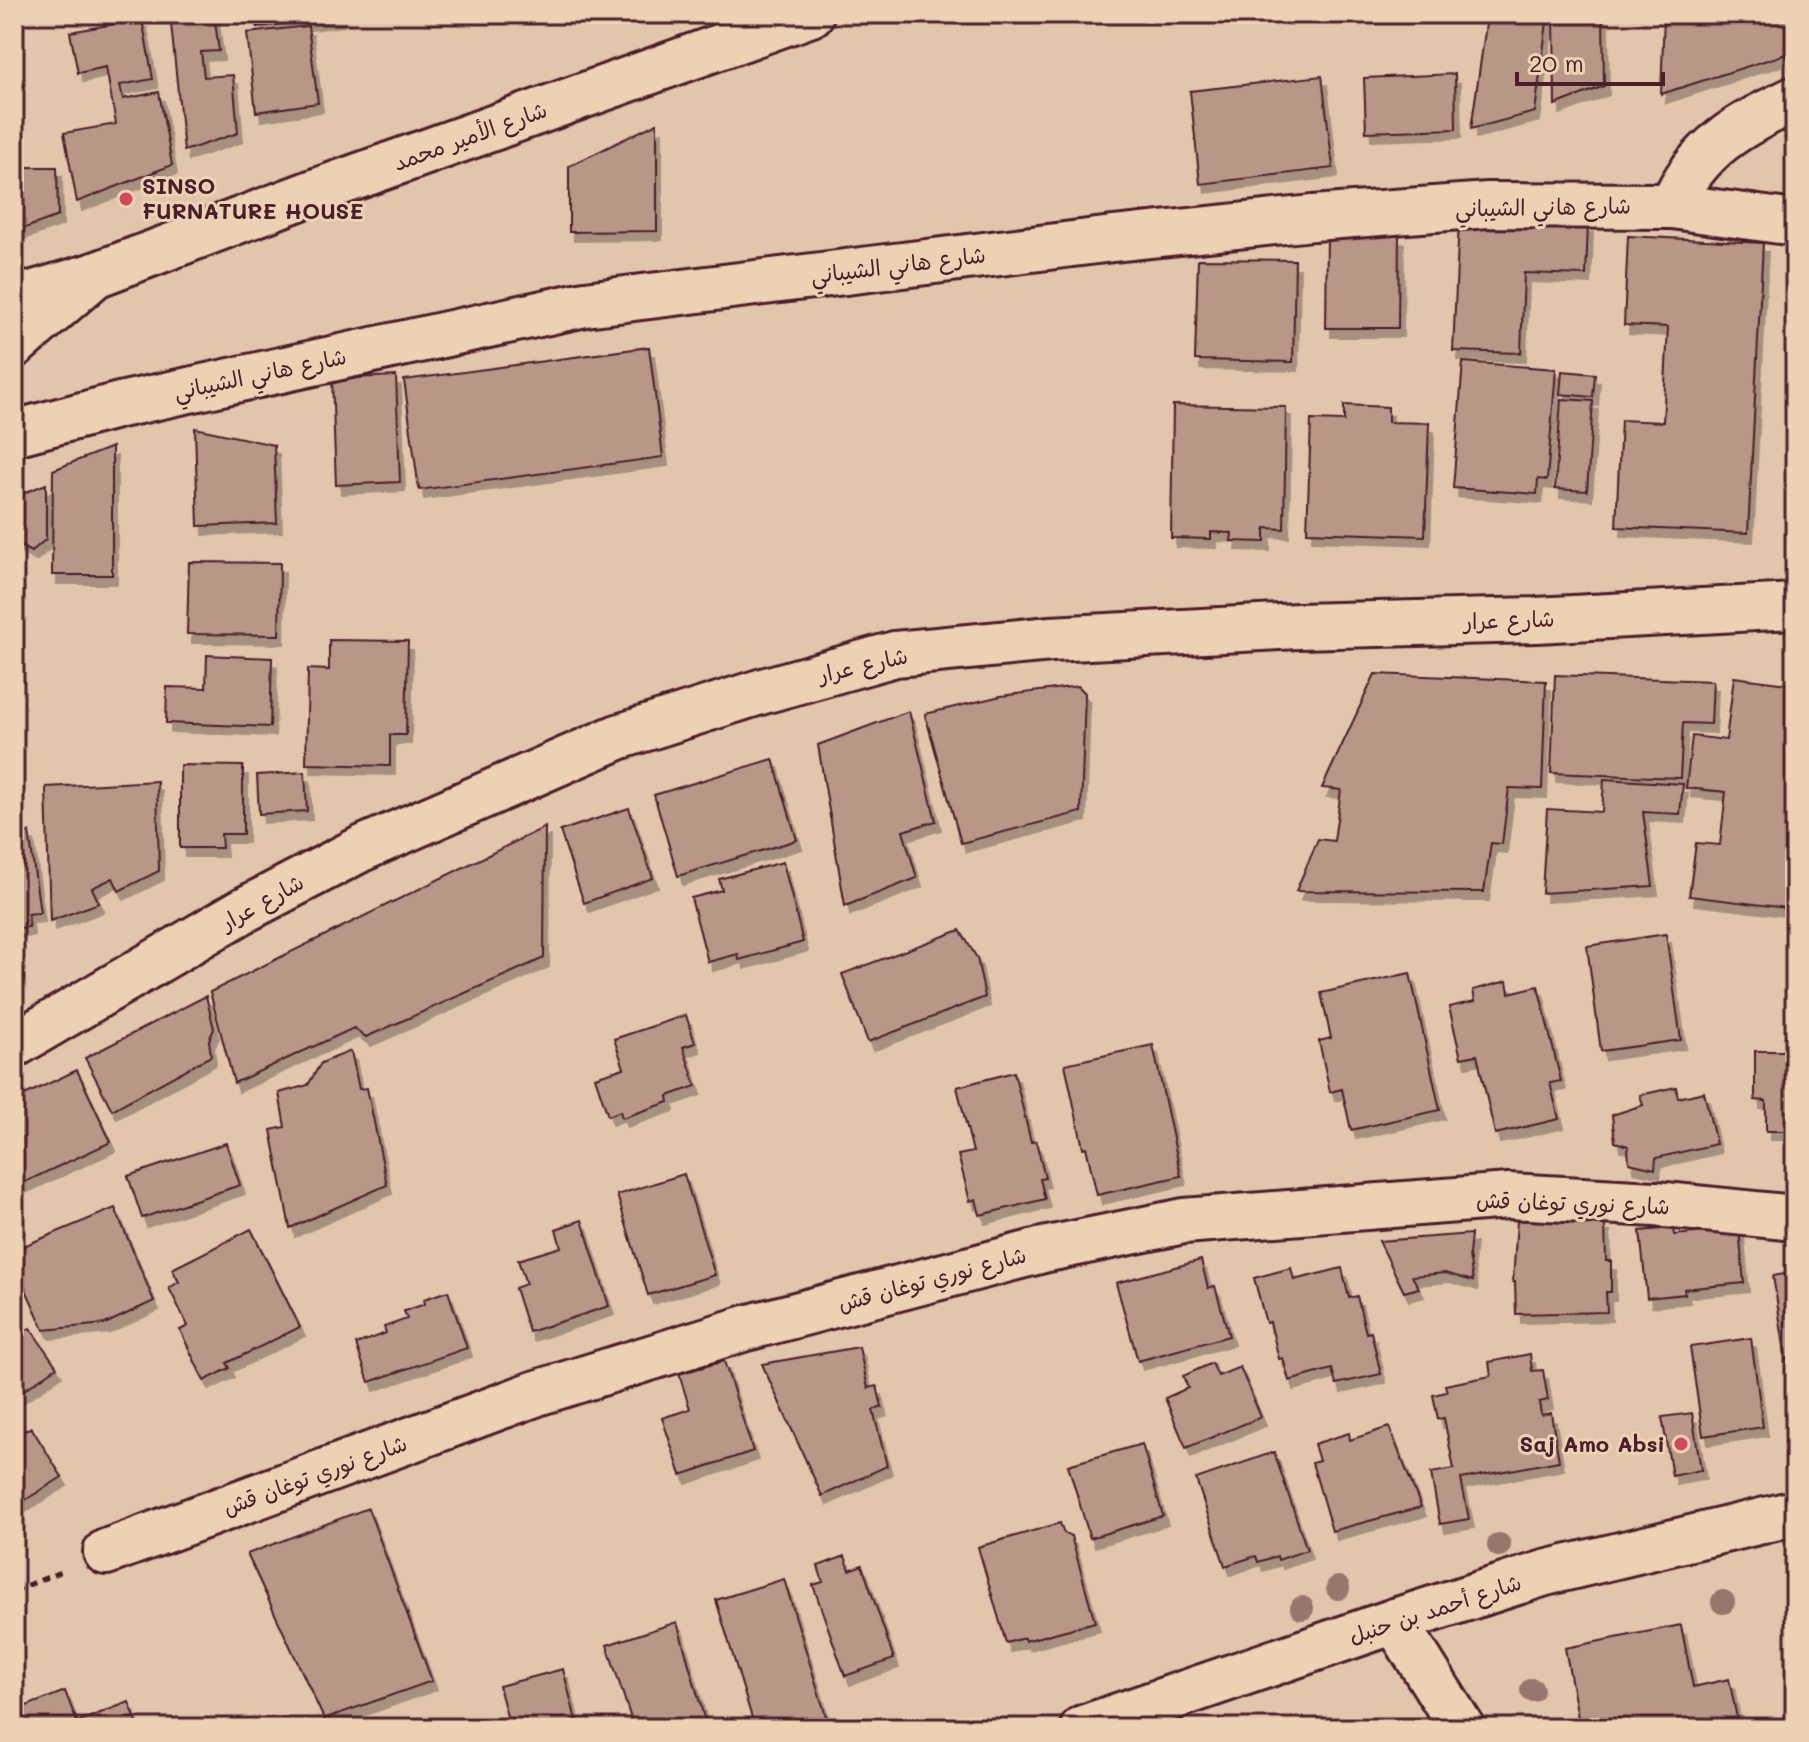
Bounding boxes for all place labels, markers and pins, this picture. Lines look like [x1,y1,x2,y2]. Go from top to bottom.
place label: SINSO FURNATURE HOUSE [142,171,363,225]
marker: SINSO FURNATURE HOUSE [117,190,135,208]
place label: Saj Amo Absi [1520,1429,1665,1458]
marker: Saj Amo Absi [1672,1435,1690,1453]

